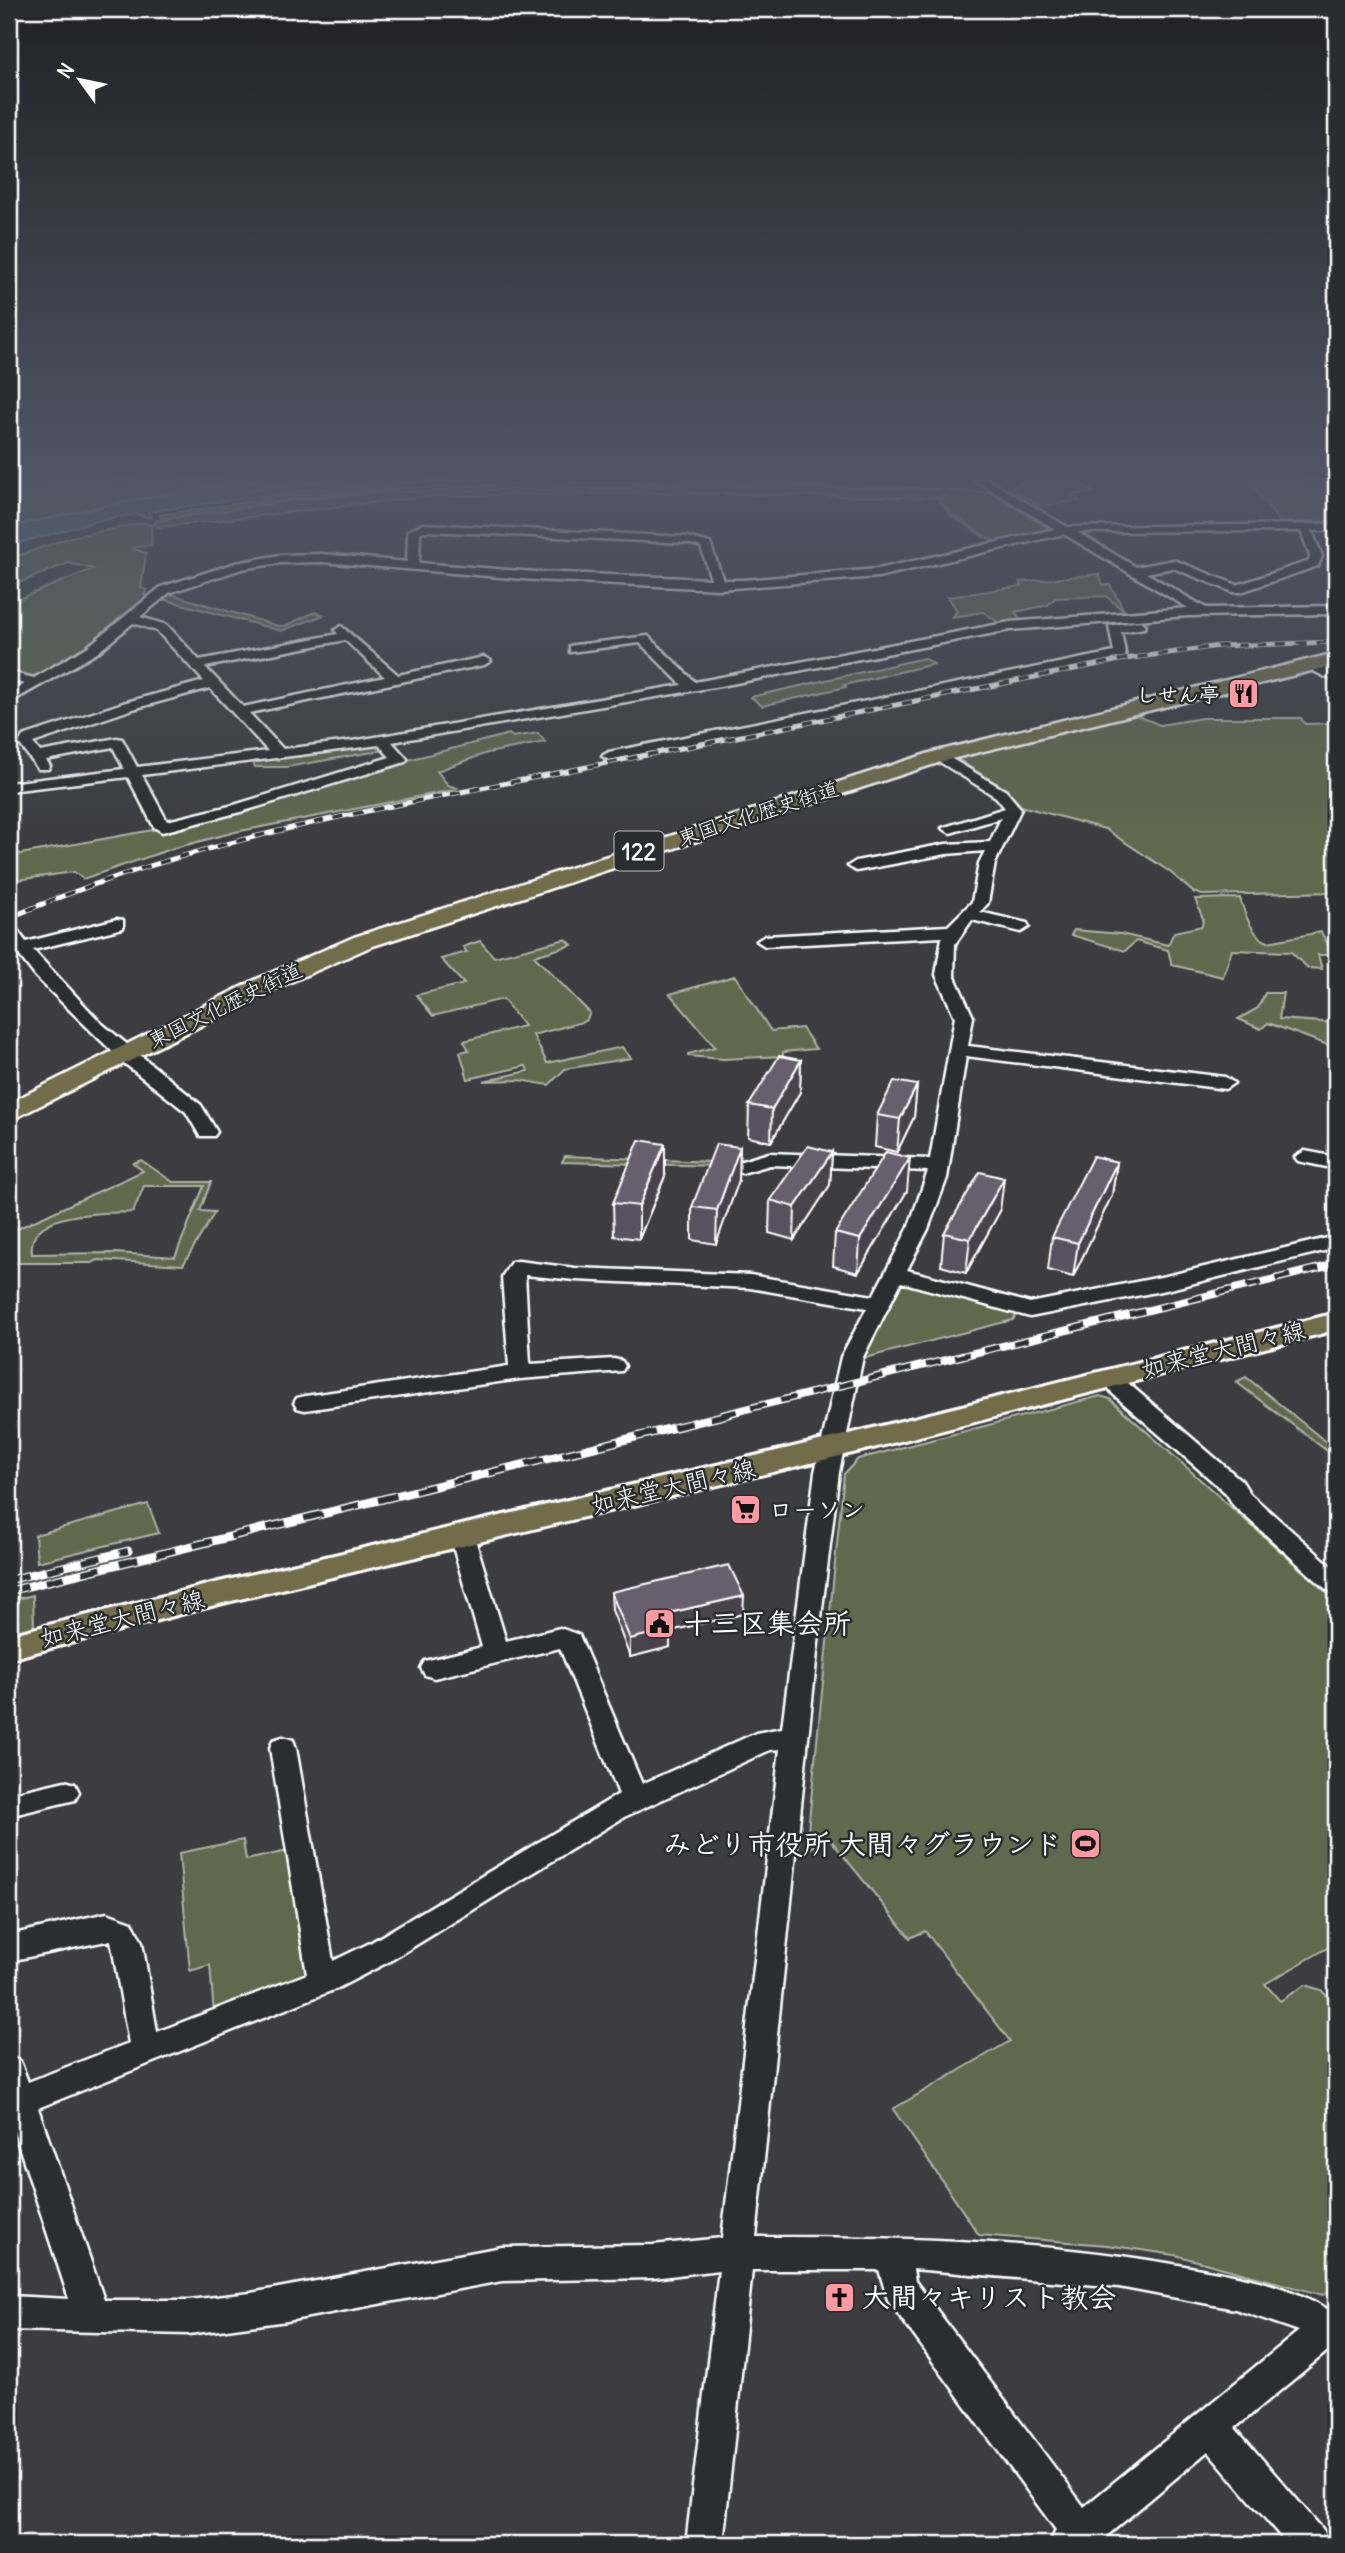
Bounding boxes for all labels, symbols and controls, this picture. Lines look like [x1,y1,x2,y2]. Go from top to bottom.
north arrow [46,46,116,116]
text: N [52,59,79,83]
restaurant icon: しせん亭 [1226,677,1260,711]
place label: しせん亭 [1136,681,1220,708]
street label: 東国文化歴史街道 [674,774,842,852]
road number: 122 [614,832,664,870]
street label: 東国文化歴史街道 [144,956,306,1054]
street label: 如来堂大間々線 [1138,1314,1308,1384]
street label: 如来堂大間々線 [588,1452,758,1520]
supermarket icon: ローソン [729,1492,763,1526]
place label: ローソン [769,1494,865,1524]
street label: 如来堂大間々線 [37,1583,207,1653]
place label: 十三区集会所 [683,1605,851,1641]
public building icon: 十三区集会所 [643,1606,677,1640]
place label: みどり市役所 大間々グラウンド [663,1826,1062,1862]
sports icon: みどり市役所 大間々グラウンド [1068,1827,1102,1861]
place label: 大間々キリスト教会 [862,2279,1116,2315]
church icon: 大間々キリスト教会 [822,2280,856,2314]

